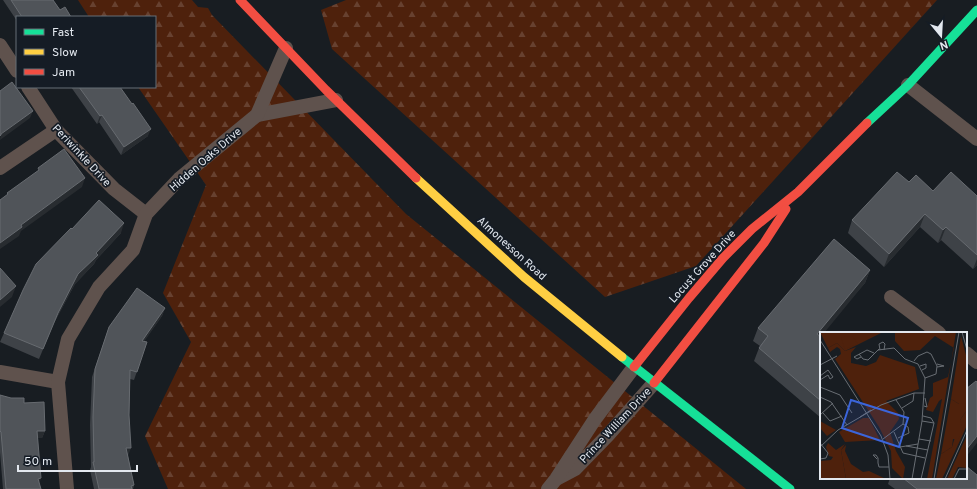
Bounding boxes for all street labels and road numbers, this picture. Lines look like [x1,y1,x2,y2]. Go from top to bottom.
street label: Periwinkle Drive [49,122,114,190]
street label: Hidden Oaks Drive [167,125,245,195]
street label: Almonesson Road [474,214,549,284]
street label: Locust Grove Drive [666,227,739,306]
street label: Prince William Drive [577,385,655,467]

